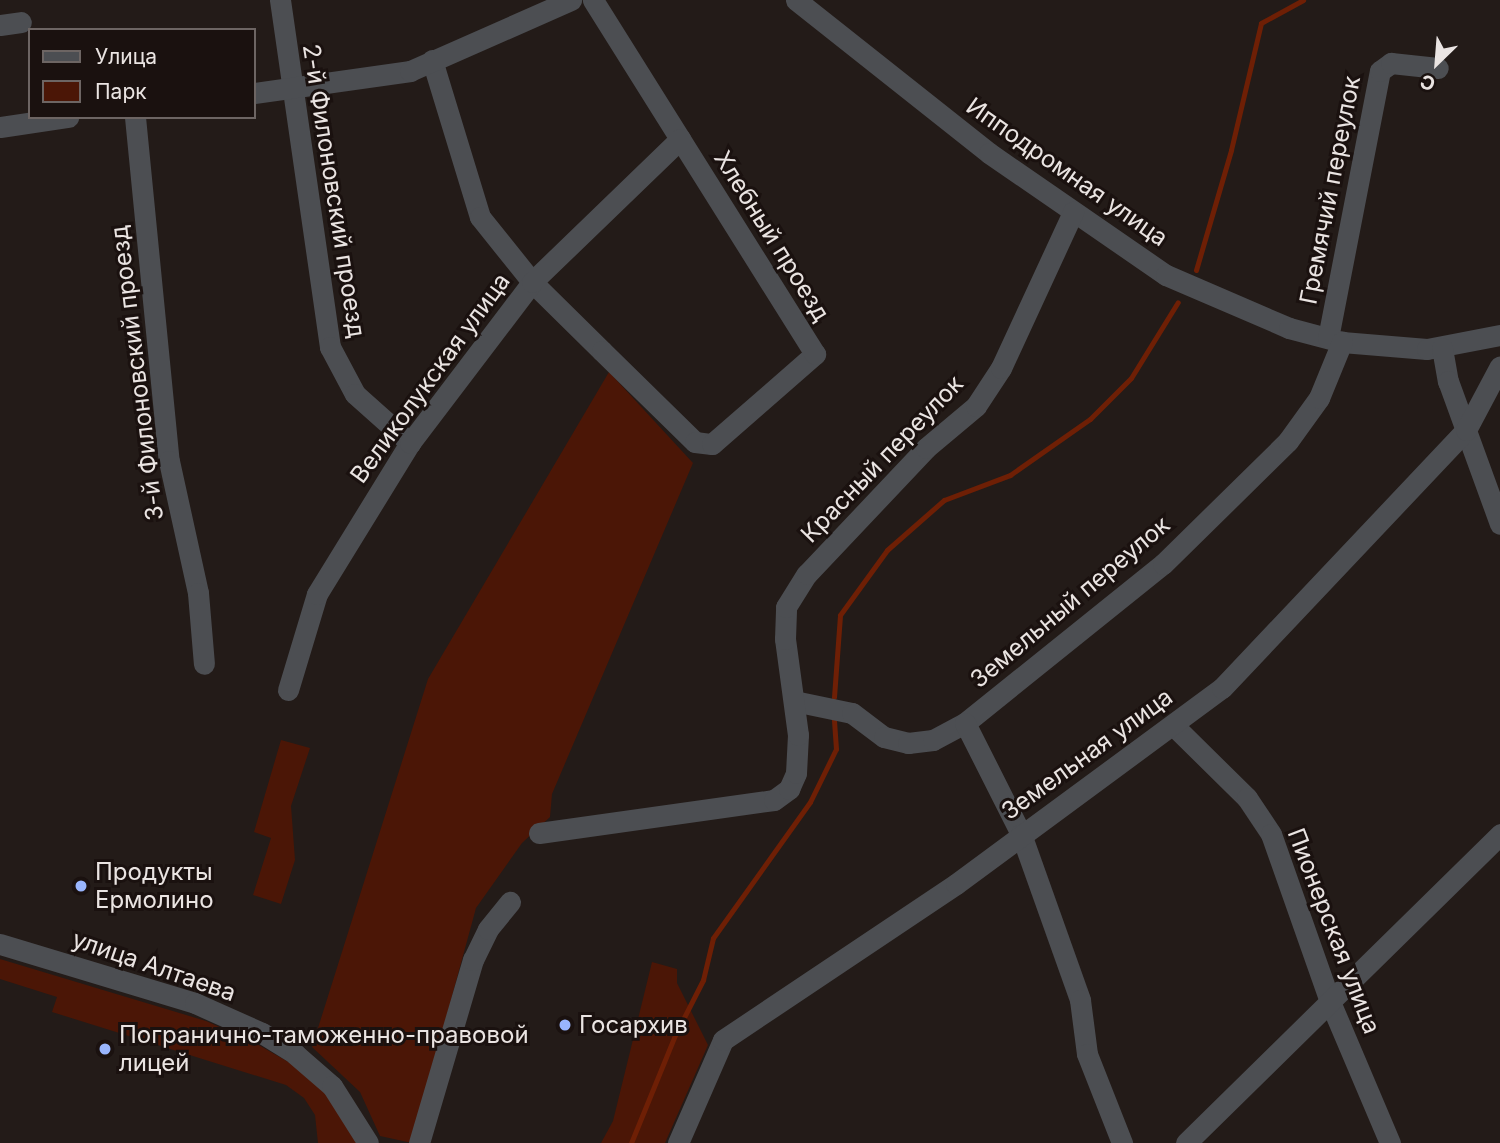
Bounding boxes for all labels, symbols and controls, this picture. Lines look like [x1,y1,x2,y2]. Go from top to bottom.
legend [28,28,256,119]
north arrow [1402,28,1472,98]
street label: 2-й Филоновский проезд [297,42,371,340]
text: Улица [95,44,157,69]
text: С [1417,69,1439,96]
street label: Гремячий переулок [1294,73,1366,307]
text: Парк [95,79,147,104]
street label: Ипподромная улица [961,92,1173,252]
street label: Хлебный проезд [708,146,836,326]
street label: 3-й Филоновский проезд [105,224,169,522]
street label: Великолукская улица [344,267,516,489]
street label: Красный переулок [795,370,969,548]
street label: Земельный переулок [965,510,1175,694]
street label: Земельная улица [996,682,1178,826]
street label: Пионерская улица [1282,824,1386,1038]
place label: Продукты Ермолино [95,858,214,914]
marker: Продукты Ермолино [73,878,89,894]
street label: улица Алтаева [68,925,240,1007]
place label: Госархив [579,1011,688,1039]
marker: Госархив [557,1017,573,1033]
place label: Погранично-таможенно-правовой лицей [119,1021,529,1077]
marker: Погранично-таможенно-правовой лицей [97,1041,113,1057]

